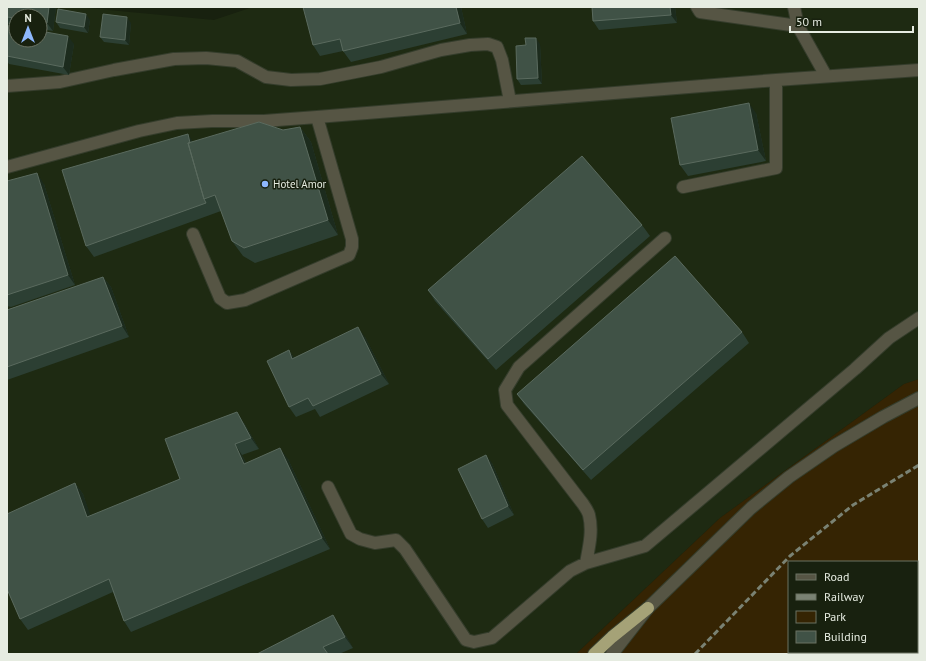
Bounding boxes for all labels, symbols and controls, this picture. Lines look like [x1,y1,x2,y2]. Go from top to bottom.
north arrow [8,8,48,48]
scale bar [790,8,913,34]
text: N [24,11,32,25]
text: 50 m [796,14,822,29]
place label: Hotel Amor [273,177,327,191]
marker: Hotel Amor [260,179,270,189]
legend [788,561,918,653]
text: Road [824,569,849,584]
text: Railway [824,589,864,604]
text: Park [824,609,846,624]
text: Building [824,629,867,644]

